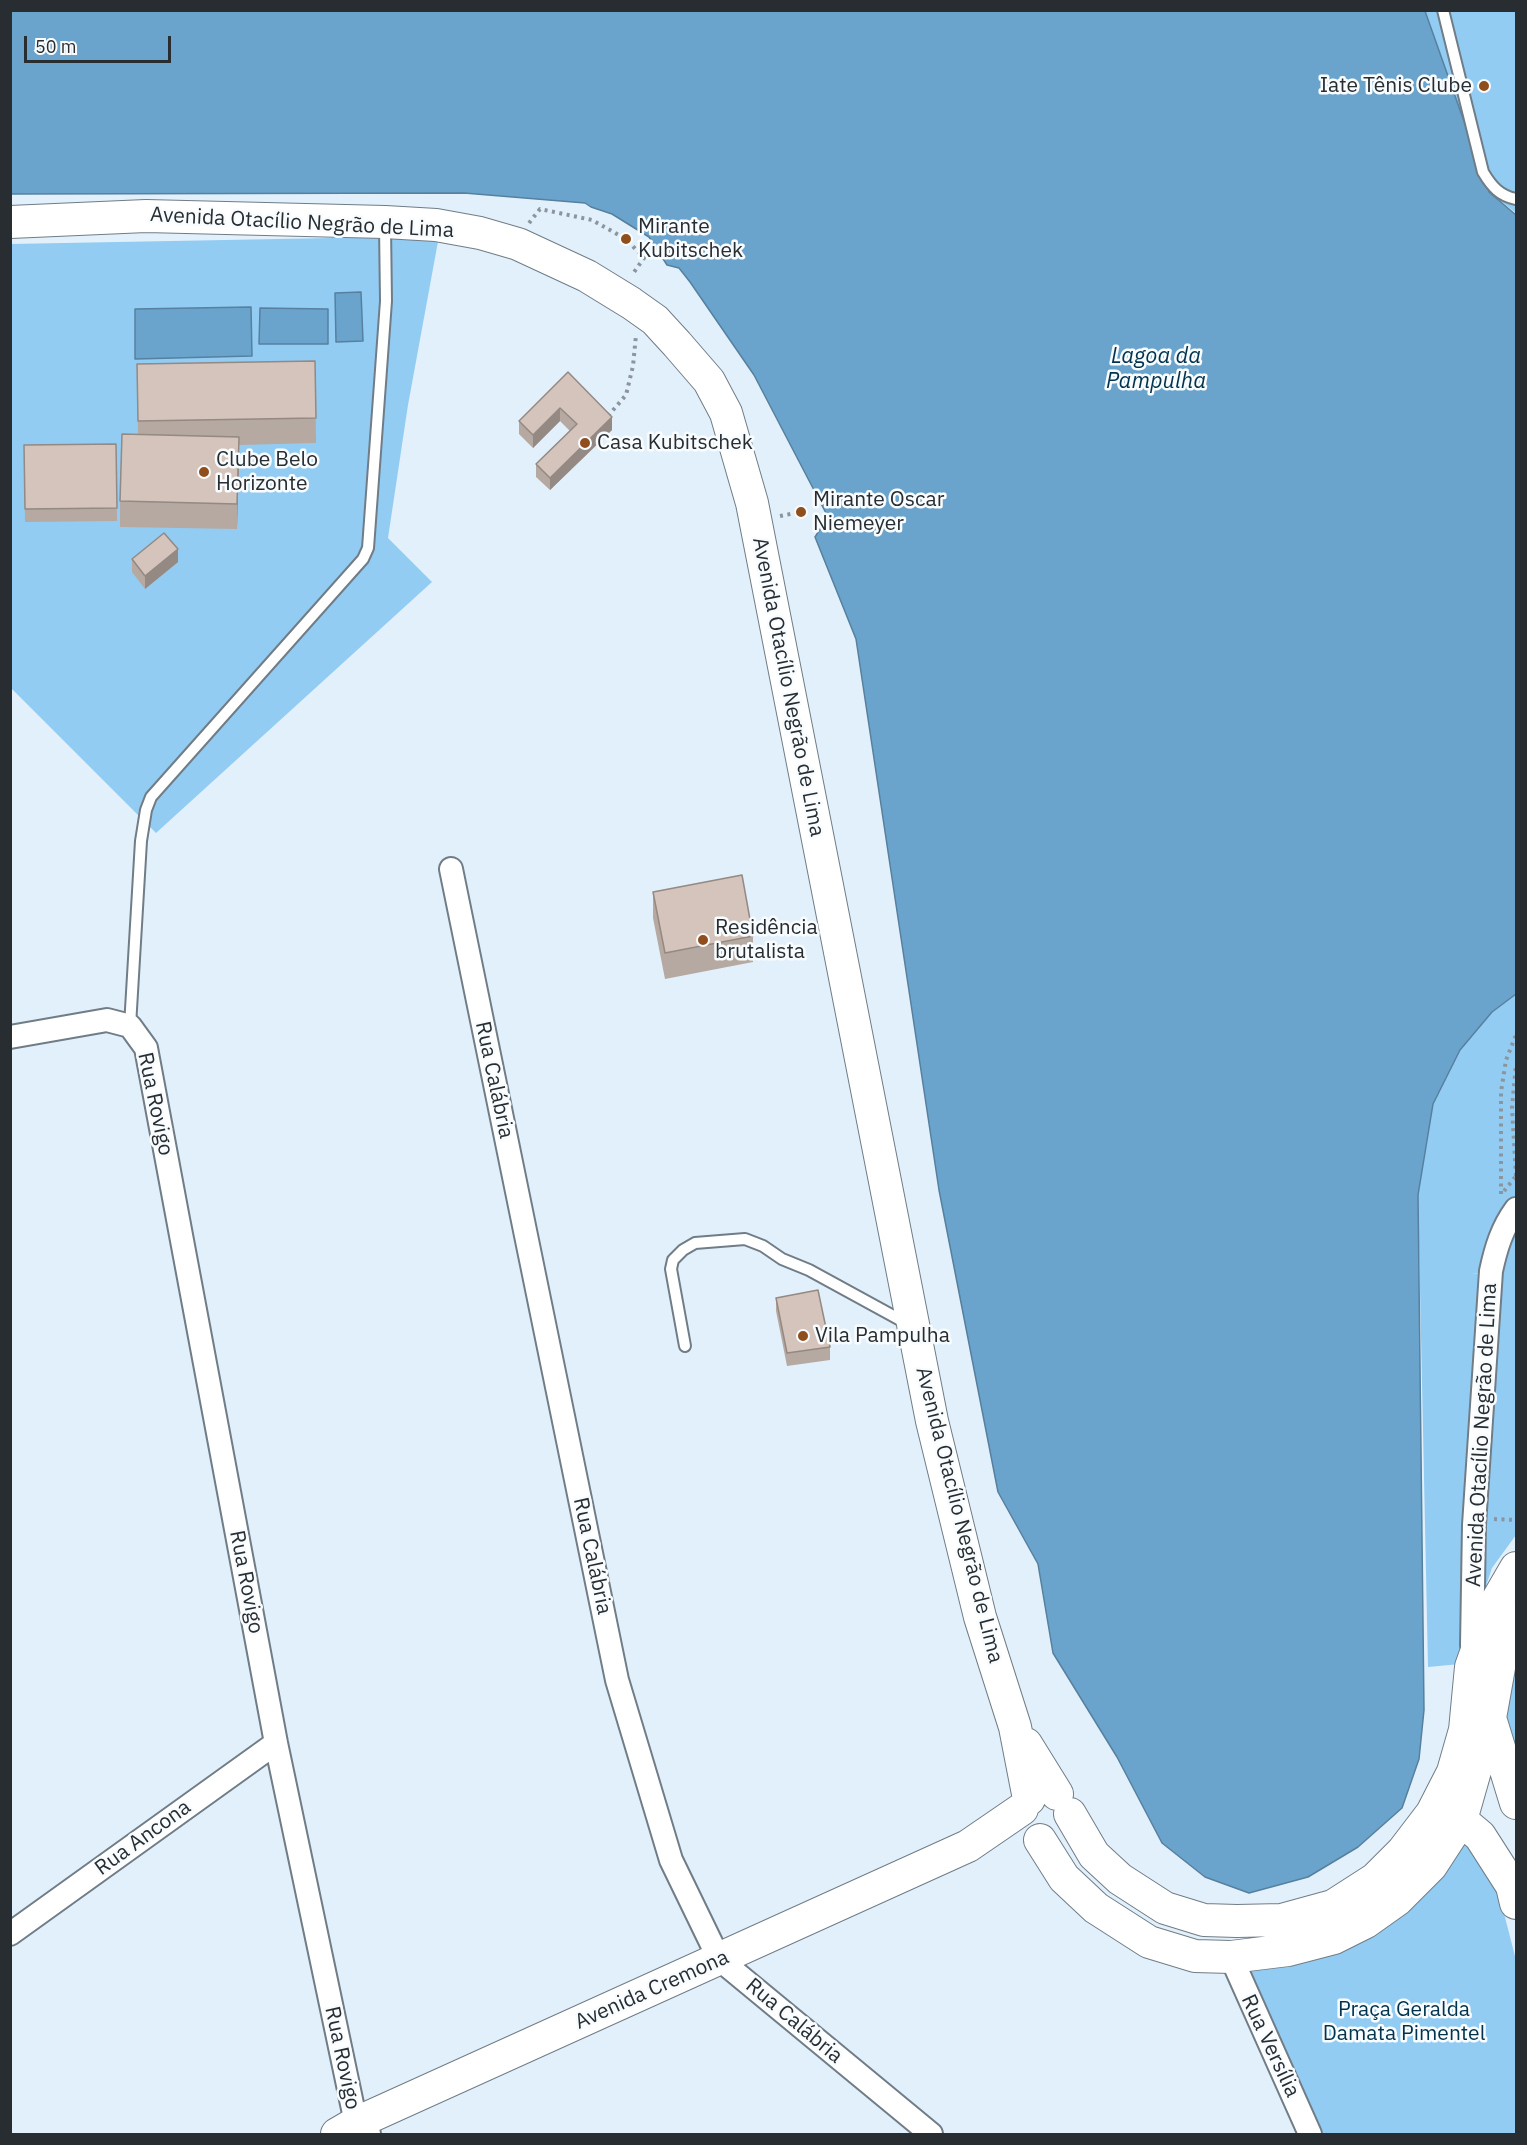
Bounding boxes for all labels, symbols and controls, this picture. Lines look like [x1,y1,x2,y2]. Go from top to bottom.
scale bar [27,24,174,62]
text: 50 m [35,35,77,58]
place label: Iate Tênis Clube [1320,73,1472,99]
marker: Iate Tênis Clube [1477,79,1491,93]
street label: Avenida Otacílio Negrão de Lima [149,202,455,244]
place label: Mirante Kubitschek [638,214,743,264]
marker: Mirante Kubitschek [619,232,633,246]
water label: Lagoa da Pampulha [1106,344,1206,396]
place label: Casa Kubitschek [597,430,753,456]
marker: Casa Kubitschek [578,436,592,450]
place label: Clube Belo Horizonte [216,447,318,497]
marker: Clube Belo Horizonte [197,465,211,479]
place label: Mirante Oscar Niemeyer [813,487,944,537]
marker: Mirante Oscar Niemeyer [794,505,808,519]
street label: Avenida Otacílio Negrão de Lima [747,535,829,839]
place label: Residência brutalista [715,915,818,965]
marker: Residência brutalista [696,933,710,947]
street label: Rua Calábria [469,1019,519,1141]
street label: Rua Rovigo [132,1050,178,1158]
street label: Avenida Otacílio Negrão de Lima [1461,1282,1503,1588]
place label: Vila Pampulha [815,1323,950,1349]
marker: Vila Pampulha [796,1329,810,1343]
street label: Avenida Otacílio Negrão de Lima [910,1364,1008,1666]
street label: Rua Calábria [567,1495,617,1617]
street label: Rua Rovigo [224,1528,268,1636]
street label: Rua Ancona [90,1795,196,1881]
street label: Avenida Cremona [571,1945,733,2035]
street label: Rua Calábria [740,1973,848,2069]
street label: Rua Versília [1235,1991,1305,2101]
park label: Praça Geralda Damata Pimentel [1323,1997,1485,2047]
street label: Rua Rovigo [319,2004,365,2112]

